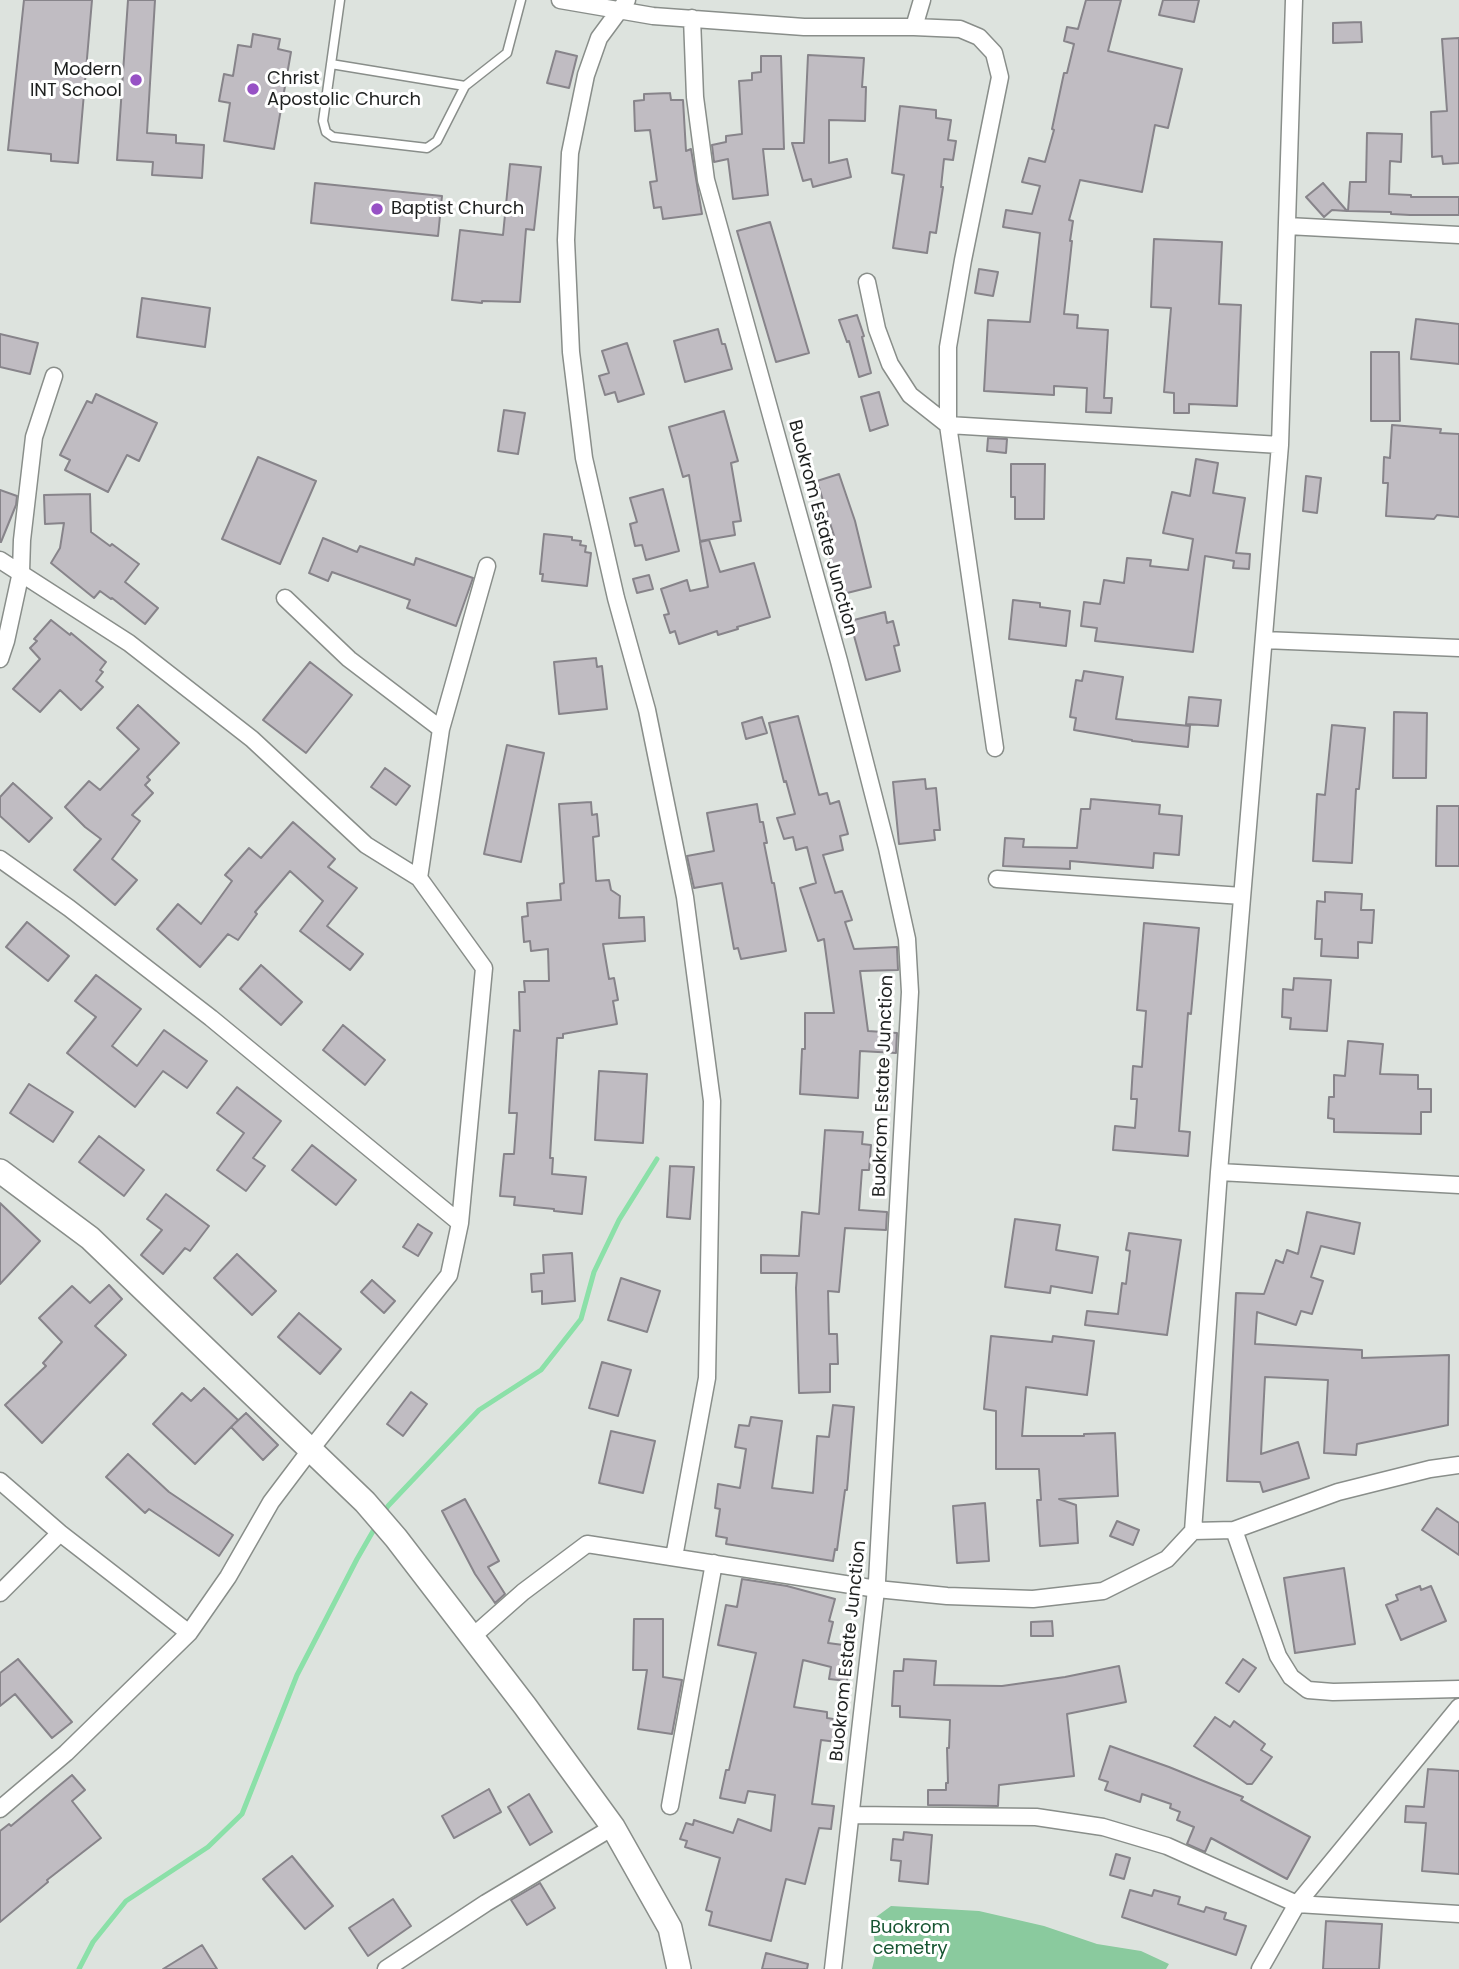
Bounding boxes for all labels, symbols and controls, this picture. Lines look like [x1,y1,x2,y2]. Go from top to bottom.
place label: Modern INT School [30,59,122,102]
place label: Christ Apostolic Church [267,68,421,110]
marker: Modern INT School [128,72,144,88]
marker: Christ Apostolic Church [245,81,261,97]
place label: Baptist Church [391,198,524,220]
marker: Baptist Church [369,201,385,217]
street label: Buokrom Estate Junction [783,418,861,638]
street label: Buokrom Estate Junction [869,975,899,1197]
street label: Buokrom Estate Junction [827,1539,871,1763]
park label: Buokrom cemetry [870,1917,950,1960]

